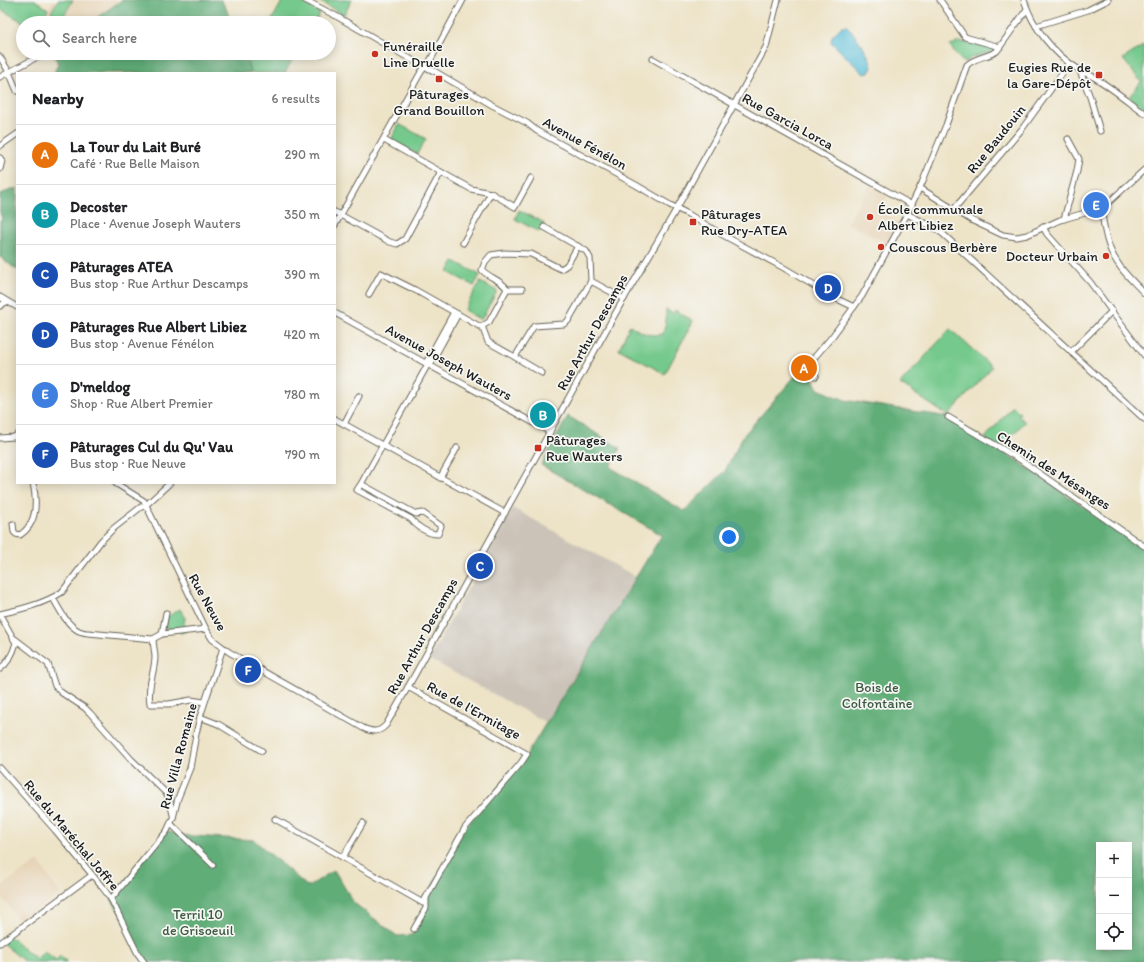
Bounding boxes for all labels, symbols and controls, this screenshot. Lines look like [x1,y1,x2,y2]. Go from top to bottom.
search box [16,16,336,60]
icon: search [30,27,52,49]
text: Search here [62,29,137,47]
place label: Funéraille Line Druelle [383,38,455,71]
marker: Funéraille Line Druelle [370,49,380,59]
place label: Eugies Rue de la Gare-Dépôt [1007,59,1091,92]
marker: Eugies Rue de la Gare-Dépôt [1094,70,1104,80]
marker: Pâturages Grand Bouillon [434,74,444,84]
place label: Pâturages Grand Bouillon [393,86,485,119]
text: Nearby [32,88,84,108]
street label: Rue Garcia Lorca [739,89,837,154]
text: 6 results [272,91,320,106]
street label: Rue Baudouin [963,101,1030,177]
street label: Avenue Fénélon [540,113,630,174]
text: La Tour du Lait Buré [70,138,201,156]
text: A [41,147,49,162]
text: 290 m [284,147,320,162]
text: Café · Rue Belle Maison [70,156,200,171]
pin: E [1083,190,1109,220]
text: Decoster [70,198,127,216]
place label: École communale Albert Libiez [878,201,983,234]
place label: Pâturages Rue Dry-ATEA [701,206,787,239]
text: B [41,207,49,222]
text: 350 m [284,207,320,222]
marker: École communale Albert Libiez [865,212,875,222]
text: Place · Avenue Joseph Wauters [70,216,241,231]
marker: Pâturages Rue Dry-ATEA [688,217,698,227]
place label: Couscous Berbère [889,239,997,256]
marker: Couscous Berbère [876,242,886,252]
place label: Docteur Urbain [1006,248,1098,265]
marker: Docteur Urbain [1101,251,1111,261]
text: Pâturages ATEA [70,258,173,276]
text: C [41,267,49,282]
text: 390 m [284,267,320,282]
street label: Rue Arthur Descamps [553,271,631,393]
pin: D [815,273,841,303]
text: Bus stop · Rue Arthur Descamps [70,276,248,291]
text: Pâturages Rue Albert Libiez [70,318,247,336]
street label: Avenue Joseph Wauters [383,321,515,404]
text: D [41,327,49,342]
text: 420 m [283,327,320,342]
text: Bus stop · Avenue Fénélon [70,336,214,351]
pin: A [791,353,817,383]
text: D'meldog [70,378,130,396]
text: E [41,387,49,402]
text: 780 m [285,387,320,402]
text: Shop · Rue Albert Premier [70,396,213,411]
pin: B [530,400,556,430]
street label: Chemin des Mésanges [994,427,1114,514]
place label: Pâturages Rue Wauters [546,432,622,465]
text: Pâturages Cul du Qu' Vau [70,438,233,456]
marker: Pâturages Rue Wauters [533,443,543,453]
text: F [42,447,48,462]
text: 790 m [285,447,320,462]
text: Bus stop · Rue Neuve [70,456,186,471]
your location [719,527,739,547]
pin: C [467,551,493,581]
street label: Rue Neuve [185,571,230,634]
street label: Rue Arthur Descamps [383,575,461,697]
pin: F [235,655,261,685]
street label: Rue de l'Ermitage [424,678,524,743]
park label: Bois de Colfontaine [842,679,913,712]
street label: Rue Villa Romaine [156,701,201,811]
street label: Rue du Maréchal Joffre [20,776,123,894]
map controls [1096,842,1132,950]
button: + [1096,842,1132,878]
button: − [1096,878,1132,914]
park label: Terril 10 de Grisoeuil [162,906,234,939]
button: locate [1096,914,1132,950]

